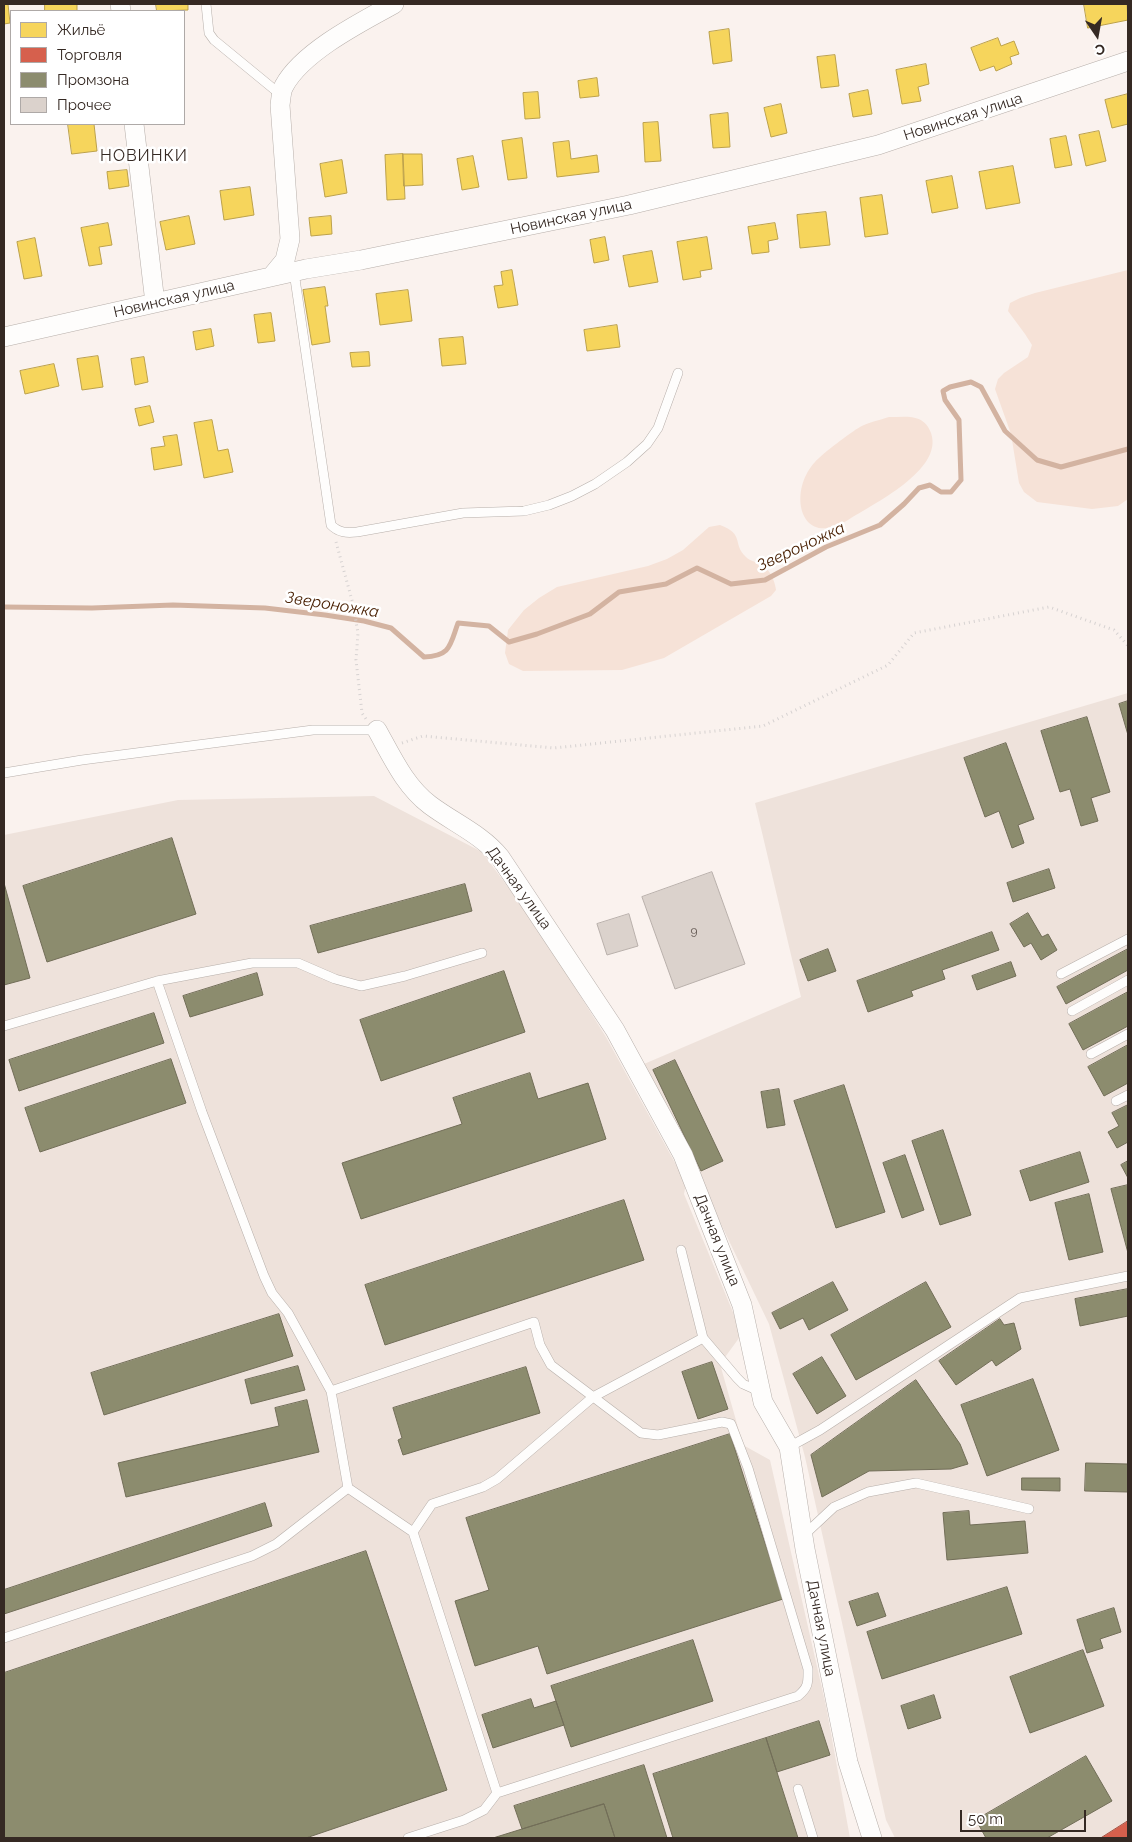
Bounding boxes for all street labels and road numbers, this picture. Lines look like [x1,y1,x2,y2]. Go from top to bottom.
street label: Новинская улица [901,89,1025,145]
street label: Новинская улица [509,195,633,239]
street label: Новинская улица [112,276,236,322]
street label: Дачная улица [483,843,555,933]
street label: Дачная улица [690,1191,744,1289]
street label: Дачная улица [803,1578,839,1678]

